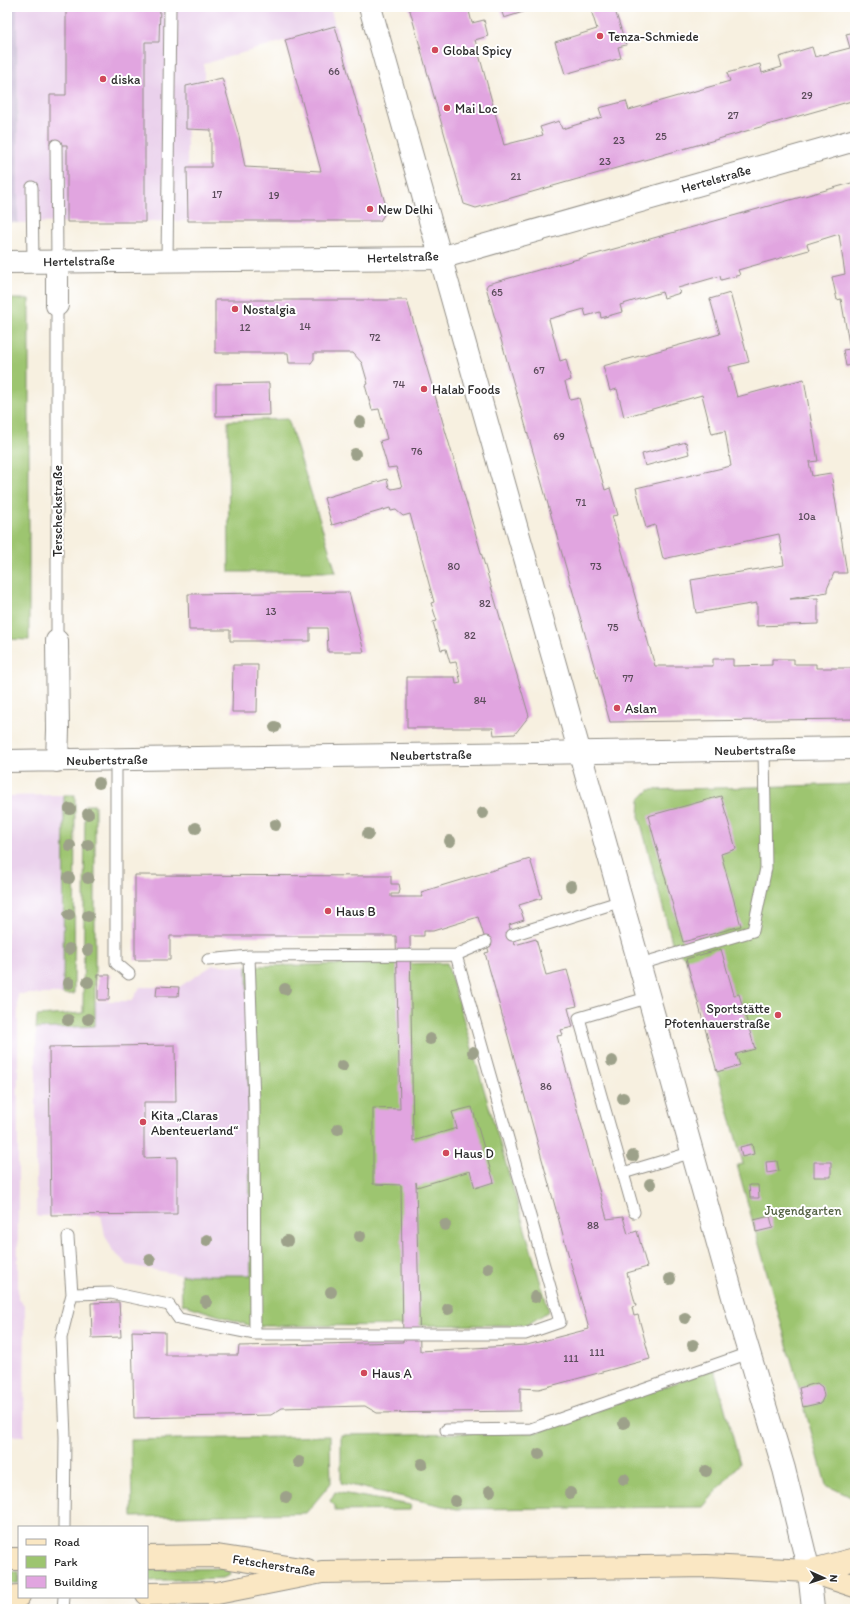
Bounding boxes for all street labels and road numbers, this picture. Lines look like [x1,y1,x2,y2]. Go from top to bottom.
street label: Hertelstraße [679,162,753,196]
street label: Hertelstraße [367,248,439,266]
street label: Hertelstraße [43,253,115,269]
street label: Terscheckstraße [50,465,65,557]
street label: Neubertstraße [714,742,796,758]
street label: Neubertstraße [390,747,472,763]
street label: Neubertstraße [66,752,148,768]
street label: Fetscherstraße [231,1551,317,1579]

